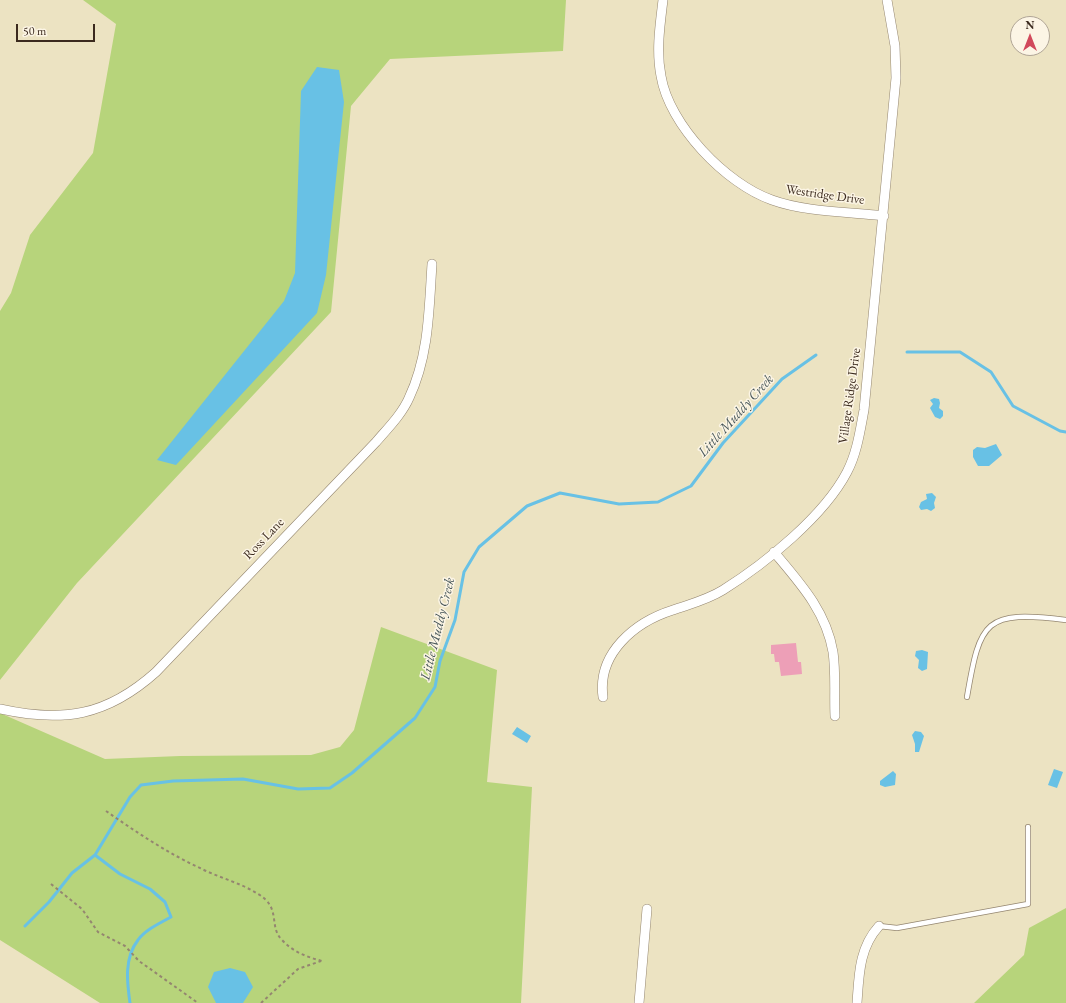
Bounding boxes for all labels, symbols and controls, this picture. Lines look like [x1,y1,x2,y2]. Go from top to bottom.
scale bar [18,16,97,42]
north arrow [1010,16,1050,56]
text: N [1026,18,1034,32]
text: 50 m [23,23,46,39]
street label: Westridge Drive [785,182,865,208]
street label: Village Ridge Drive [836,347,864,445]
water label: Little Muddy Creek [695,371,777,461]
street label: Ross Lane [241,515,287,563]
water label: Little Muddy Creek [417,576,459,682]

